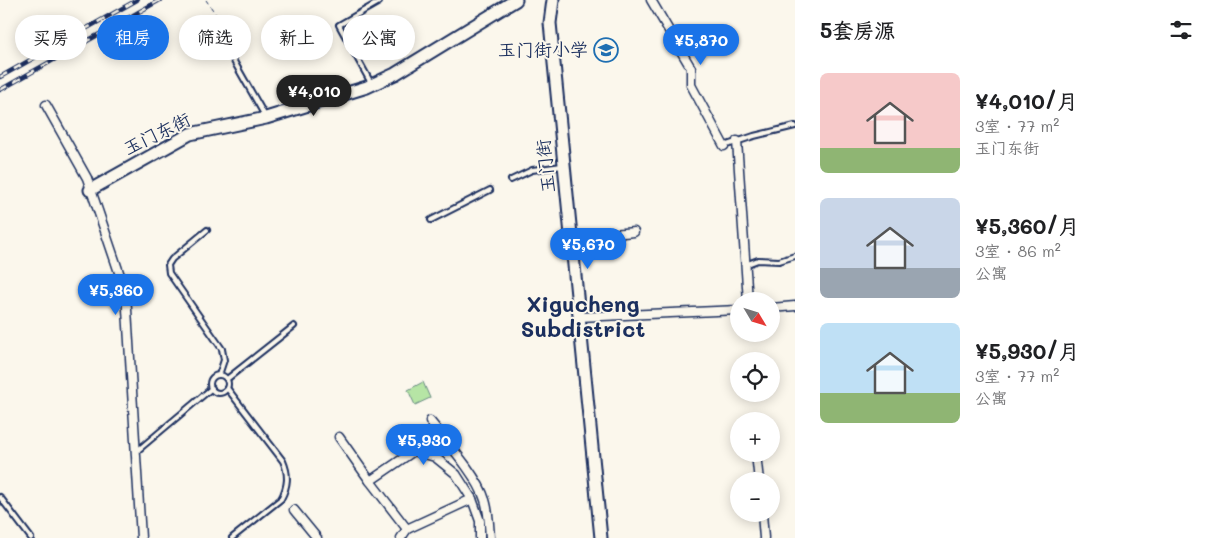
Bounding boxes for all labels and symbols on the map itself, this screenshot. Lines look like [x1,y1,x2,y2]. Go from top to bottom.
pin: ¥5,870 [660,23,742,66]
place label: 玉门街小学 [498,37,588,61]
school or university icon: 玉门街小学 [593,37,619,63]
pin: ¥4,010 [273,74,355,117]
street label: 玉门东街 [119,107,194,160]
street label: 玉门街 [530,138,560,194]
pin: ¥5,670 [547,228,629,270]
pin: ¥5,360 [75,274,157,316]
district label: Xigucheng Subdistrict [521,289,645,343]
north arrow [730,292,780,342]
pin: ¥5,930 [383,424,465,466]

